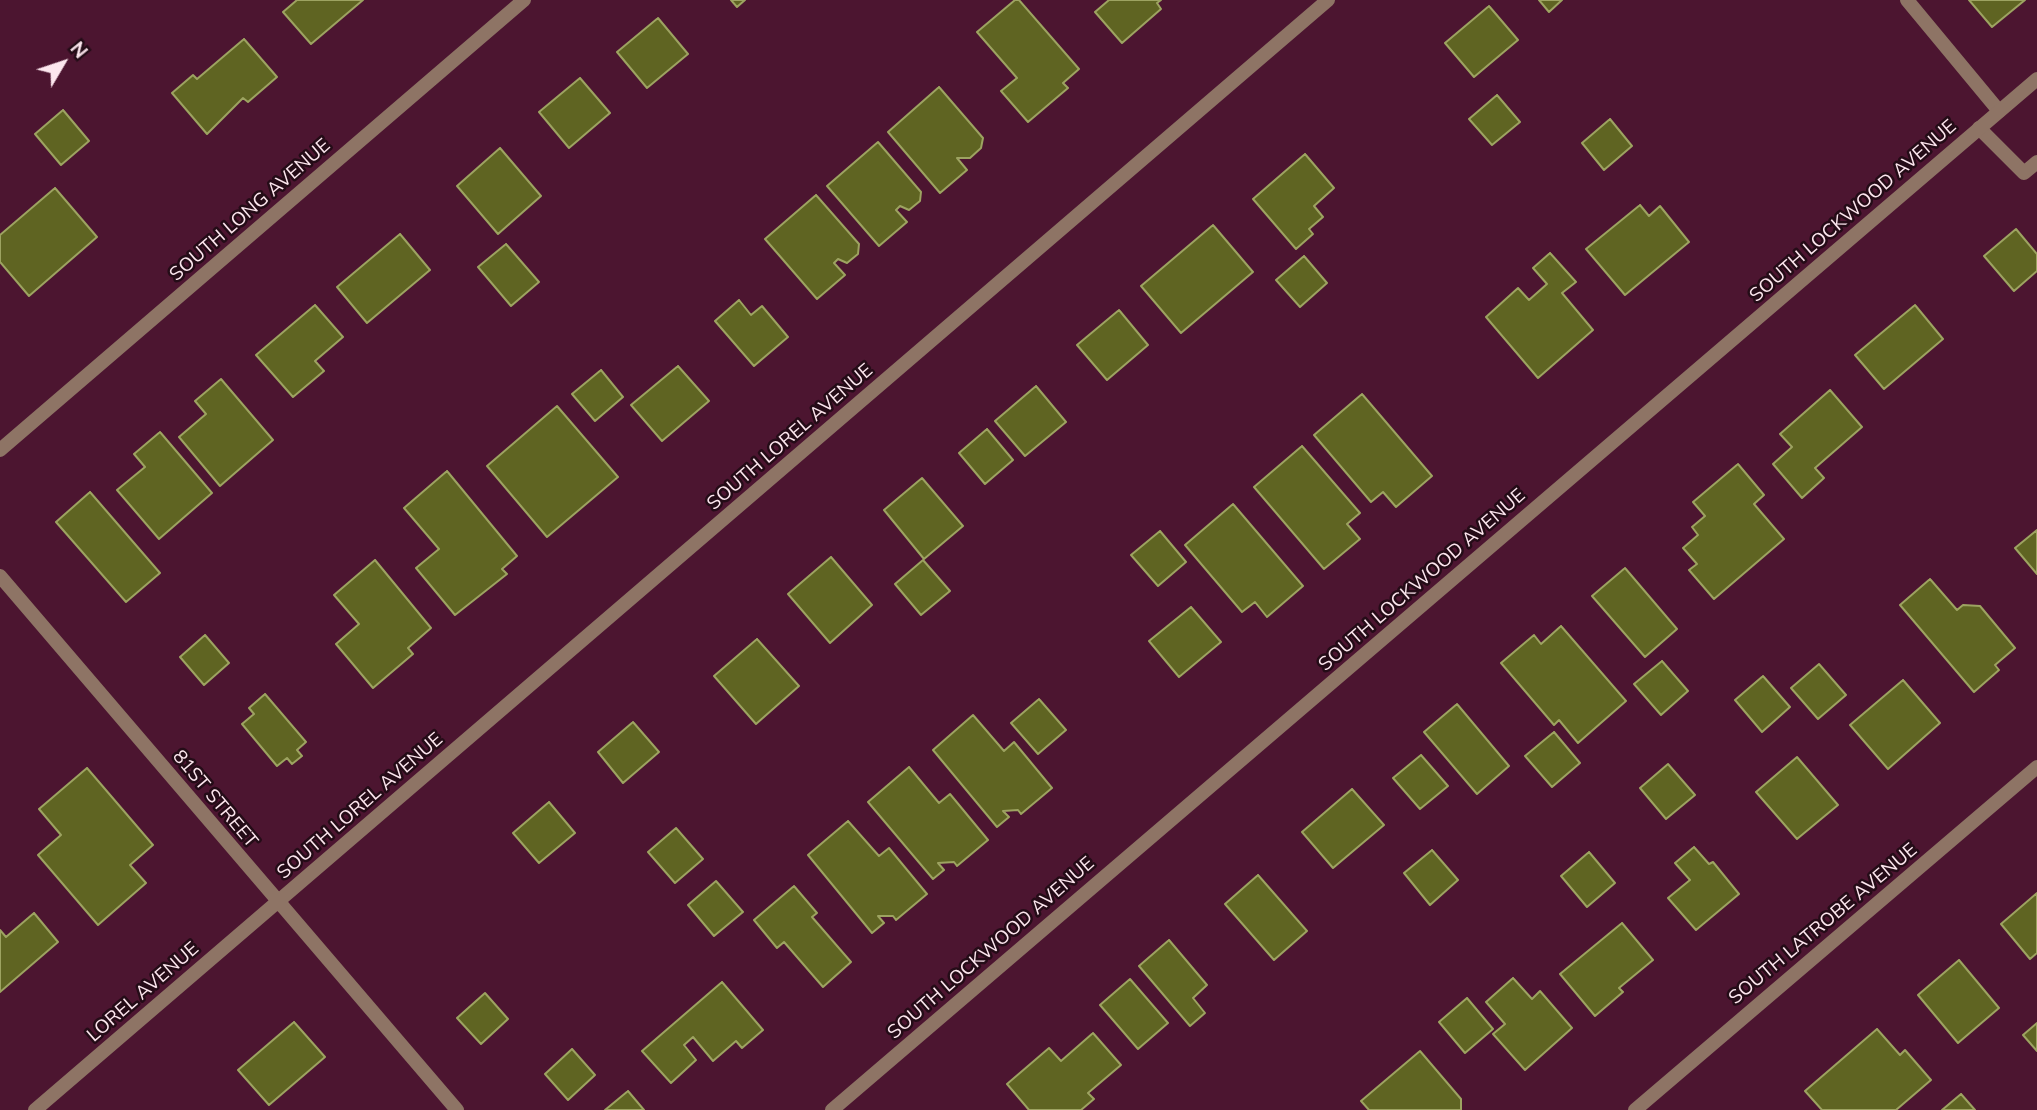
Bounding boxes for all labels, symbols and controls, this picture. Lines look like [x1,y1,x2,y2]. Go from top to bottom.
north arrow [28,28,98,98]
text: N [65,37,93,63]
street label: SOUTH LOCKWOOD AVENUE [1745,115,1961,307]
street label: SOUTH LONG AVENUE [165,134,335,286]
street label: SOUTH LOREL AVENUE [703,359,877,515]
street label: SOUTH LOCKWOOD AVENUE [1314,484,1530,676]
street label: SOUTH LOREL AVENUE [273,728,447,884]
street label: 81ST STREET [168,746,262,852]
street label: SOUTH LATROBE AVENUE [1724,839,1922,1009]
street label: SOUTH LOCKWOOD AVENUE [883,852,1099,1044]
street label: LOREL AVENUE [82,937,204,1047]

